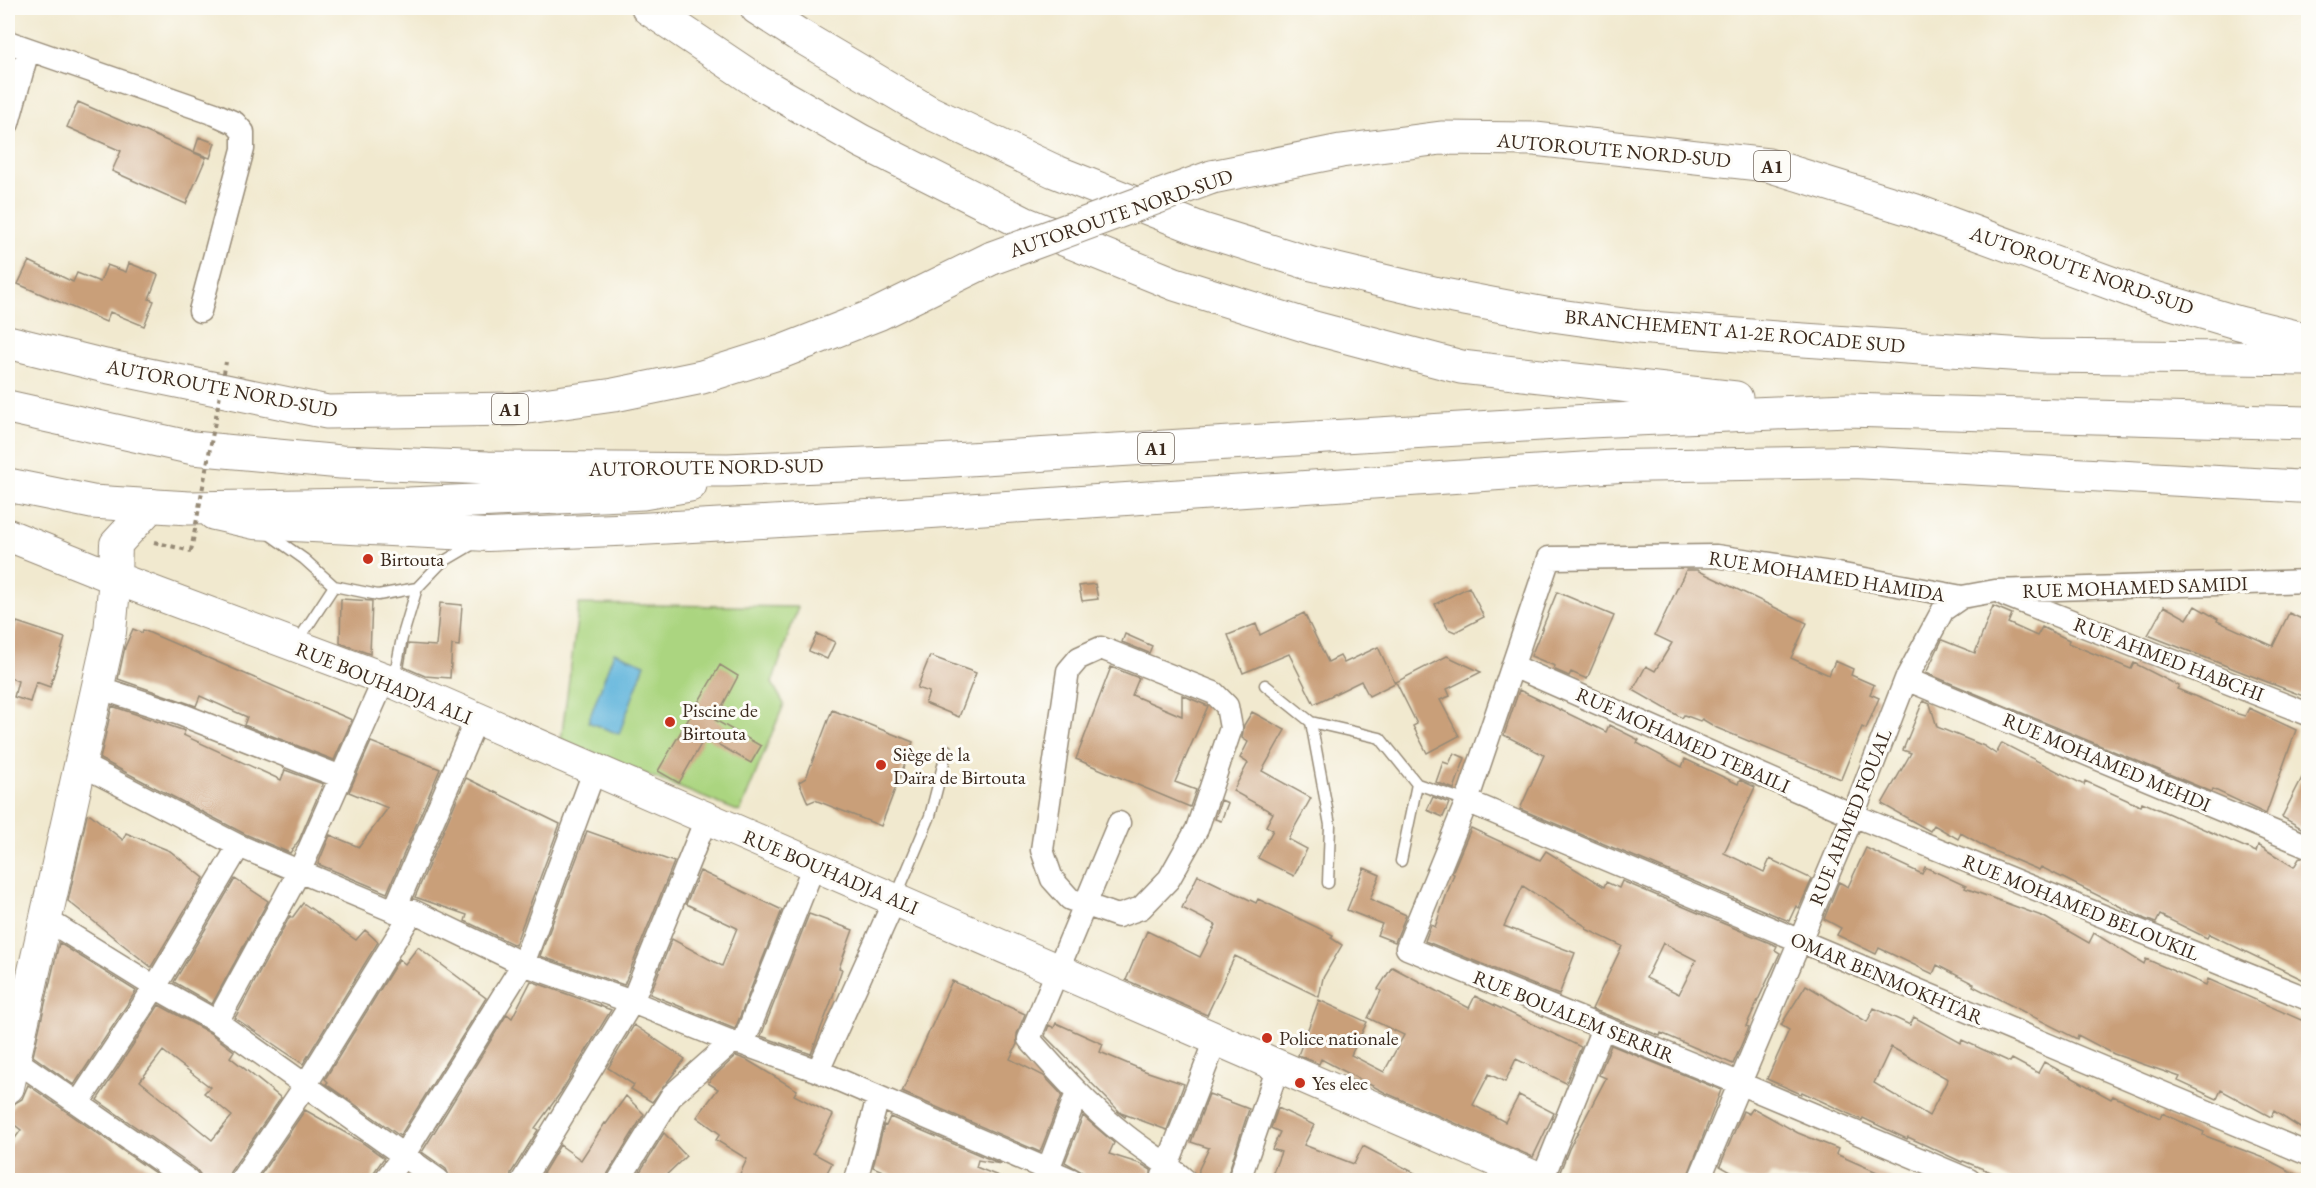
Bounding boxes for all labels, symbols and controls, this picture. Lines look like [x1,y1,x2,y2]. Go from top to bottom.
street label: AUTOROUTE NORD-SUD [1495,127,1732,173]
road number: A1 [1754,151,1790,181]
street label: AUTOROUTE NORD-SUD [1005,162,1236,264]
street label: AUTOROUTE NORD-SUD [1966,219,2197,321]
street label: BRANCHEMENT A1-2E ROCADE SUD [1564,303,1906,359]
street label: AUTOROUTE NORD-SUD [103,353,340,423]
road number: A1 [492,394,528,424]
road number: A1 [1138,433,1174,463]
street label: AUTOROUTE NORD-SUD [587,452,824,482]
street label: RUE MOHAMED HAMIDA [1707,544,1947,608]
place label: Birtouta [380,546,444,572]
marker: Birtouta [361,552,375,566]
street label: RUE MOHAMED SAMIDI [2022,570,2249,604]
street label: RUE AHMED HABCHI [2070,611,2268,707]
street label: RUE BOUHADJA ALI [292,636,476,730]
street label: RUE MOHAMED TEBAILI [1572,681,1794,799]
place label: Piscine de Birtouta [682,697,758,746]
street label: RUE MOHAMED MEHDI [1999,706,2215,818]
marker: Piscine de Birtouta [663,715,677,729]
street label: RUE AHMED FOUAL [1803,724,1897,909]
place label: Siège de la Daïra de Birtouta [893,741,1026,790]
marker: Siège de la Daïra de Birtouta [874,758,888,772]
street label: RUE BOUHADJA ALI [739,823,923,921]
street label: RUE MOHAMED BELOUKIL [1959,848,2203,967]
street label: OMAR BENMOKHTAR [1787,926,1988,1031]
street label: RUE BOUALEM SERRIR [1469,964,1679,1069]
place label: Police nationale [1279,1025,1399,1051]
marker: Police nationale [1260,1031,1274,1045]
place label: Yes elec [1312,1070,1368,1096]
marker: Yes elec [1293,1076,1307,1090]

